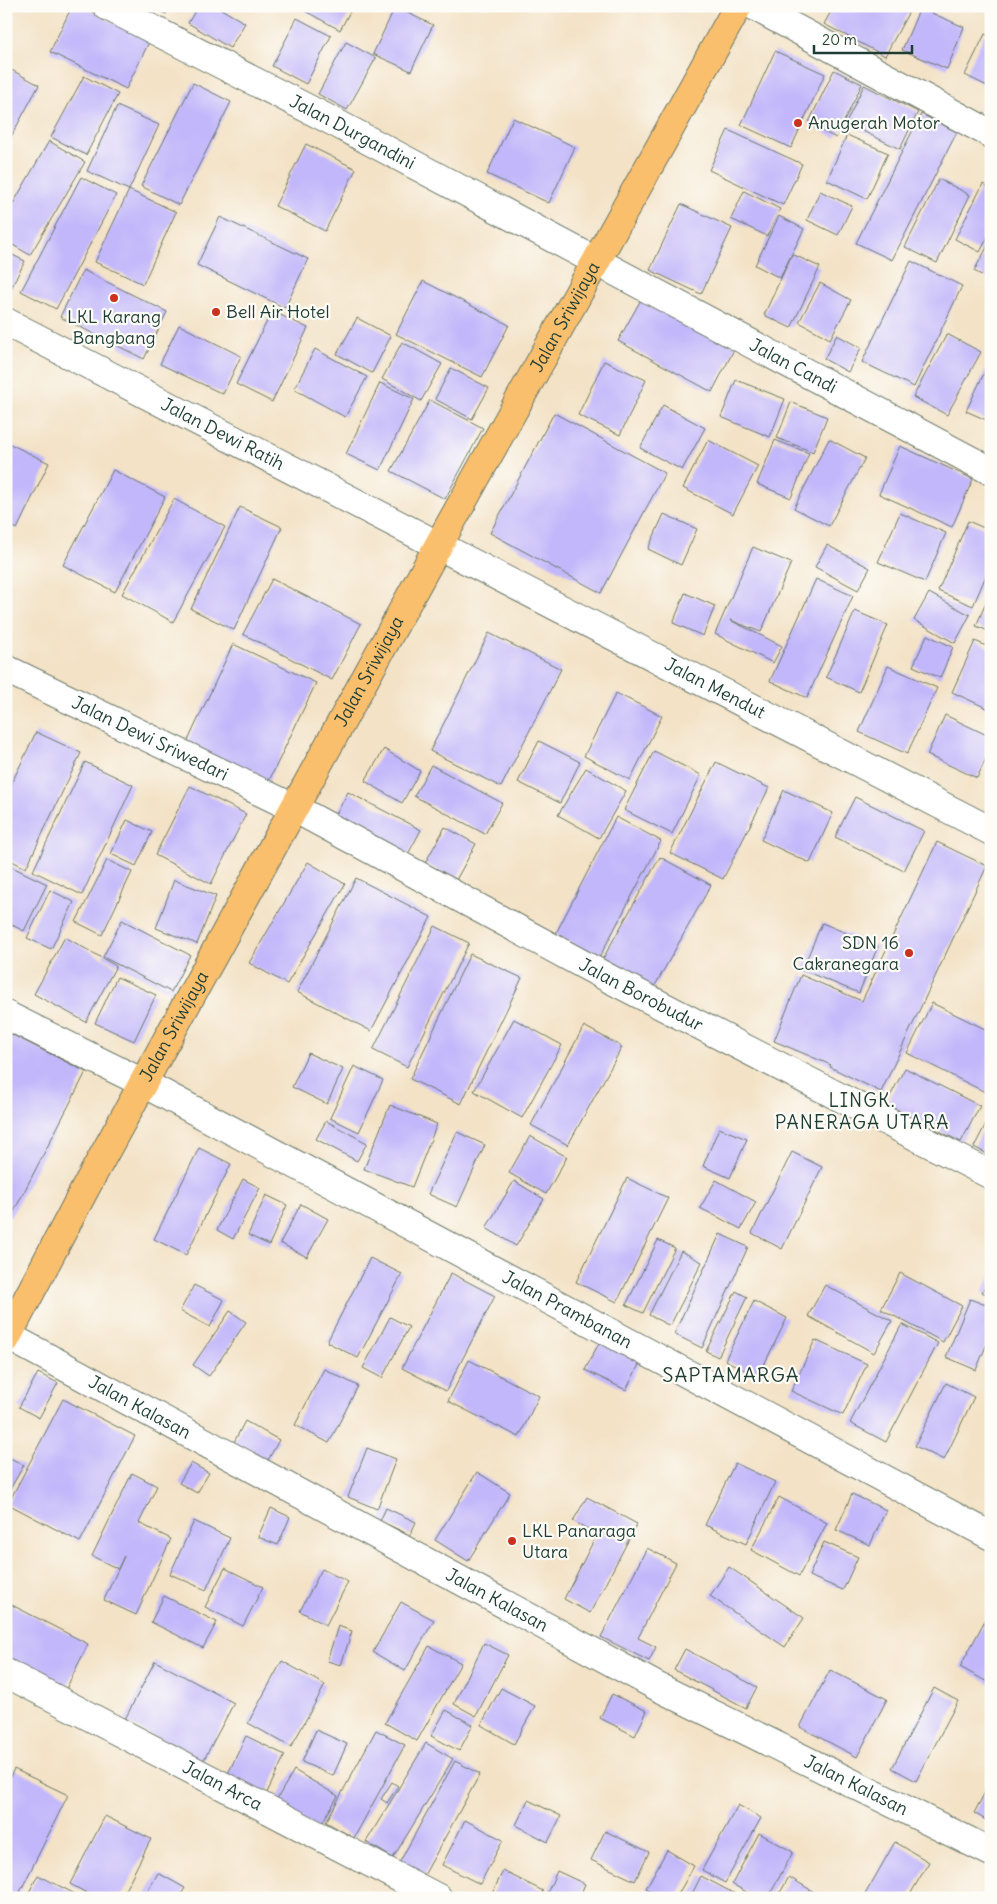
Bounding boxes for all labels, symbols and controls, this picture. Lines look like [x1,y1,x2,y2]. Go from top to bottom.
scale bar [814,22,912,54]
text: 20 m [822,30,857,49]
street label: Jalan Durgandini [286,89,420,174]
place label: Anugerah Motor [808,111,941,134]
marker: Anugerah Motor [792,117,804,129]
street label: Jalan Sriwijaya [525,258,605,376]
marker: LKL Karang Bangbang [108,292,120,304]
place label: Bell Air Hotel [226,300,330,323]
place label: LKL Karang Bangbang [67,305,161,349]
marker: Bell Air Hotel [210,306,222,318]
street label: Jalan Candi [746,333,841,398]
street label: Jalan Dewi Ratih [157,392,289,475]
street label: Jalan Sriwijaya [329,612,408,731]
street label: Jalan Mendut [661,652,769,723]
street label: Jalan Dewi Sriwedari [68,691,232,786]
place label: SDN 16 Cakranegara [793,931,899,975]
marker: SDN 16 Cakranegara [903,947,915,959]
street label: Jalan Borobudur [575,953,708,1036]
street label: Jalan Sriwijaya [134,967,213,1086]
district label: LINGK. PANERAGA UTARA [775,1088,949,1134]
street label: Jalan Prambanan [499,1265,636,1353]
district label: SAPTAMARGA [662,1362,800,1387]
street label: Jalan Kalasan [85,1370,195,1444]
place label: LKL Panaraga Utara [522,1519,636,1563]
marker: LKL Panaraga Utara [506,1535,518,1547]
street label: Jalan Kalasan [442,1563,552,1637]
street label: Jalan Kalasan [801,1749,912,1820]
street label: Jalan Arca [179,1755,266,1815]

